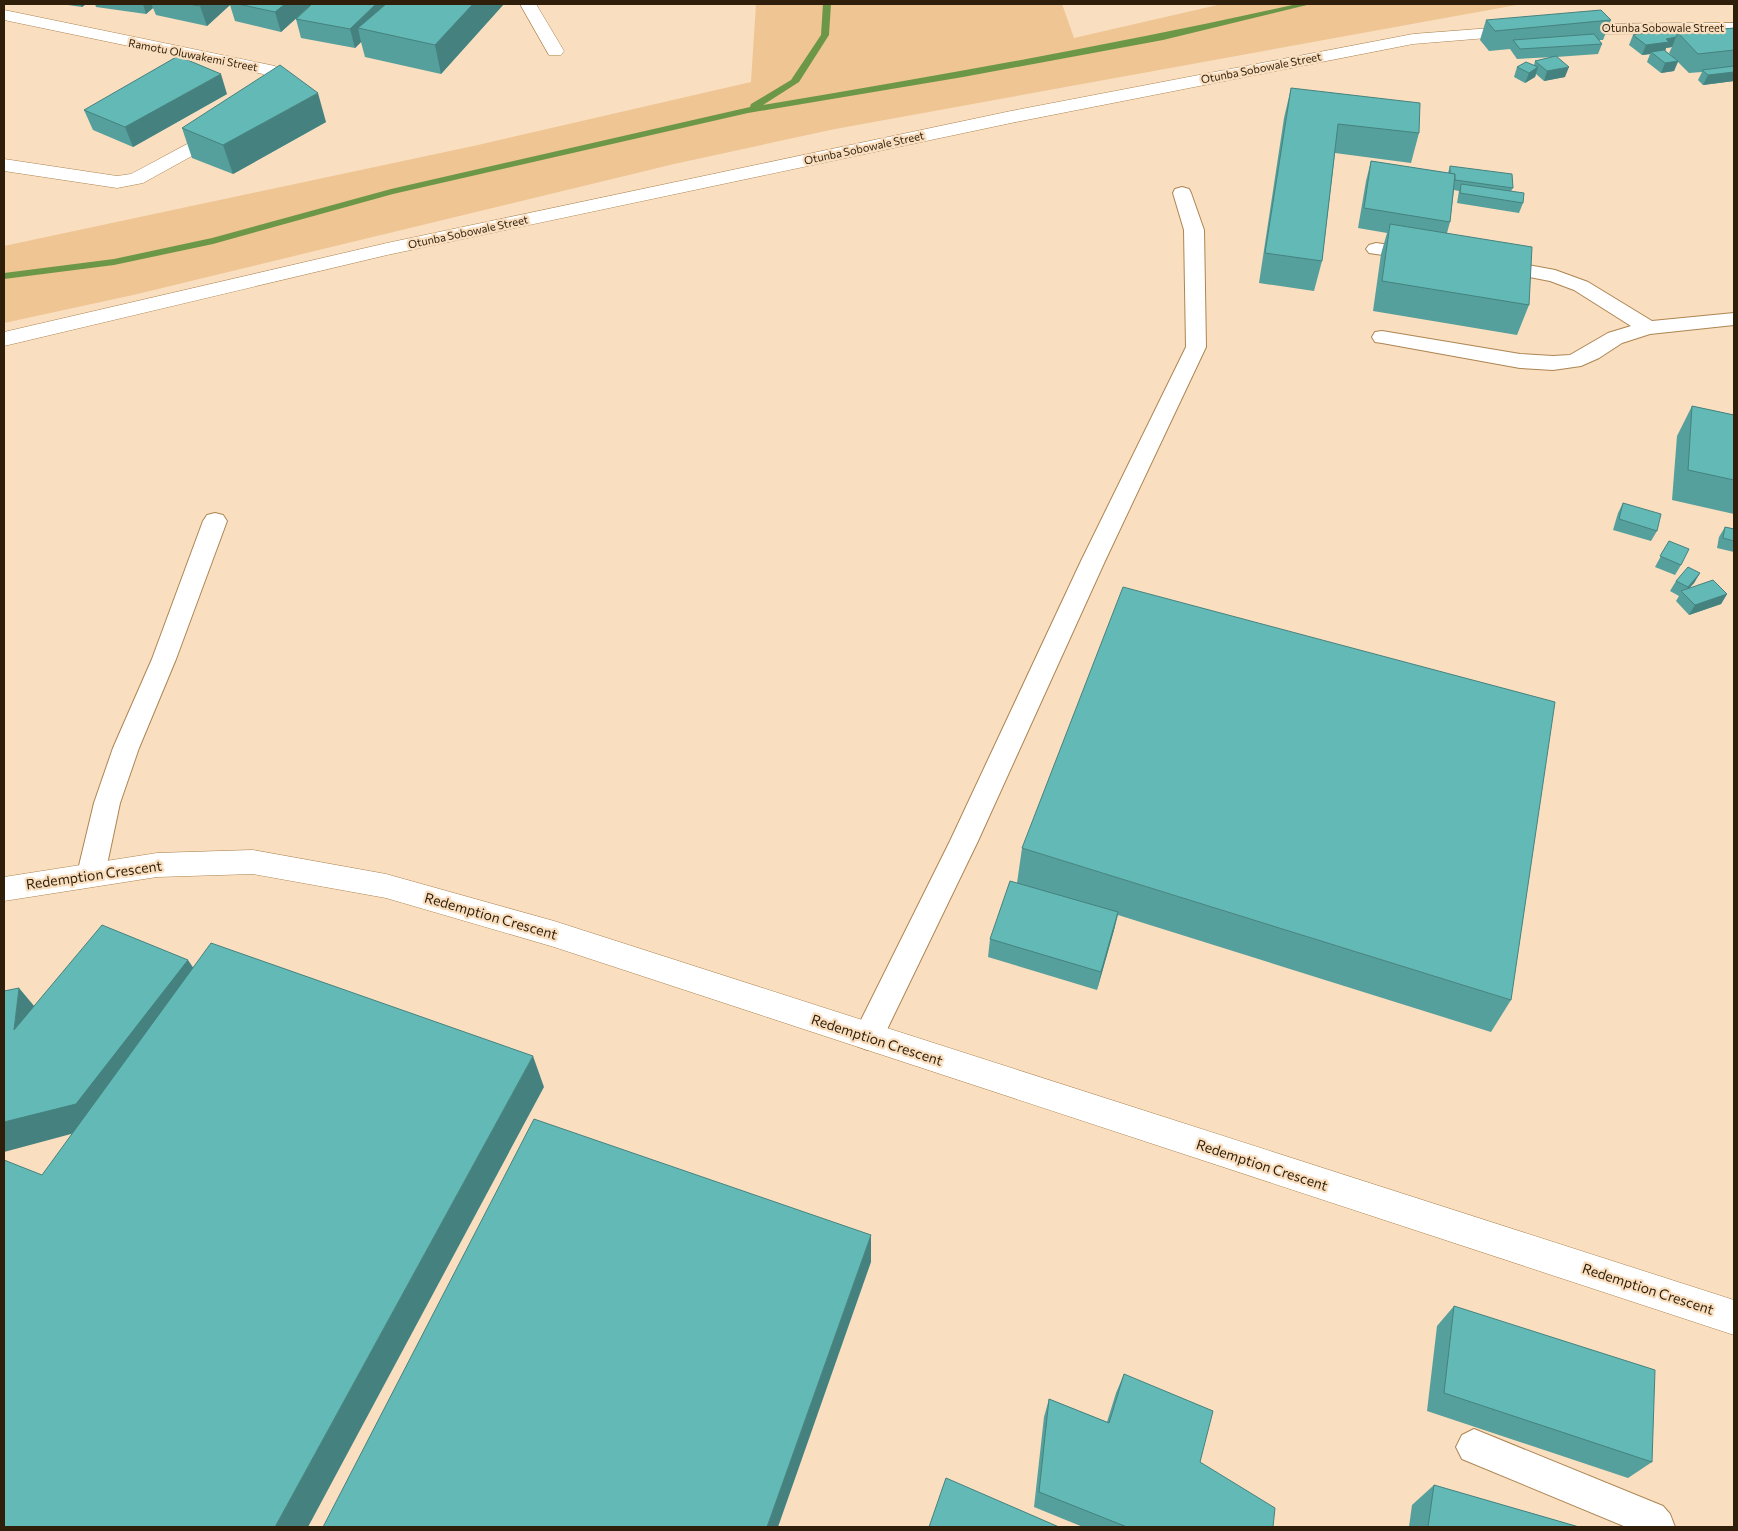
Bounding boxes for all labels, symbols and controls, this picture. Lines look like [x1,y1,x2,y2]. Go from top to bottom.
street label: Otunba Sobowale Street [1602,21,1725,34]
street label: Ramotu Oluwakemi Street [127,36,259,74]
street label: Otunba Sobowale Street [1200,49,1323,86]
street label: Otunba Sobowale Street [803,128,926,167]
street label: Otunba Sobowale Street [407,212,530,251]
street label: Redemption Crescent [25,856,163,892]
street label: Redemption Crescent [423,888,560,943]
street label: Redemption Crescent [809,1010,945,1069]
street label: Redemption Crescent [1194,1135,1330,1194]
street label: Redemption Crescent [1580,1259,1716,1318]

